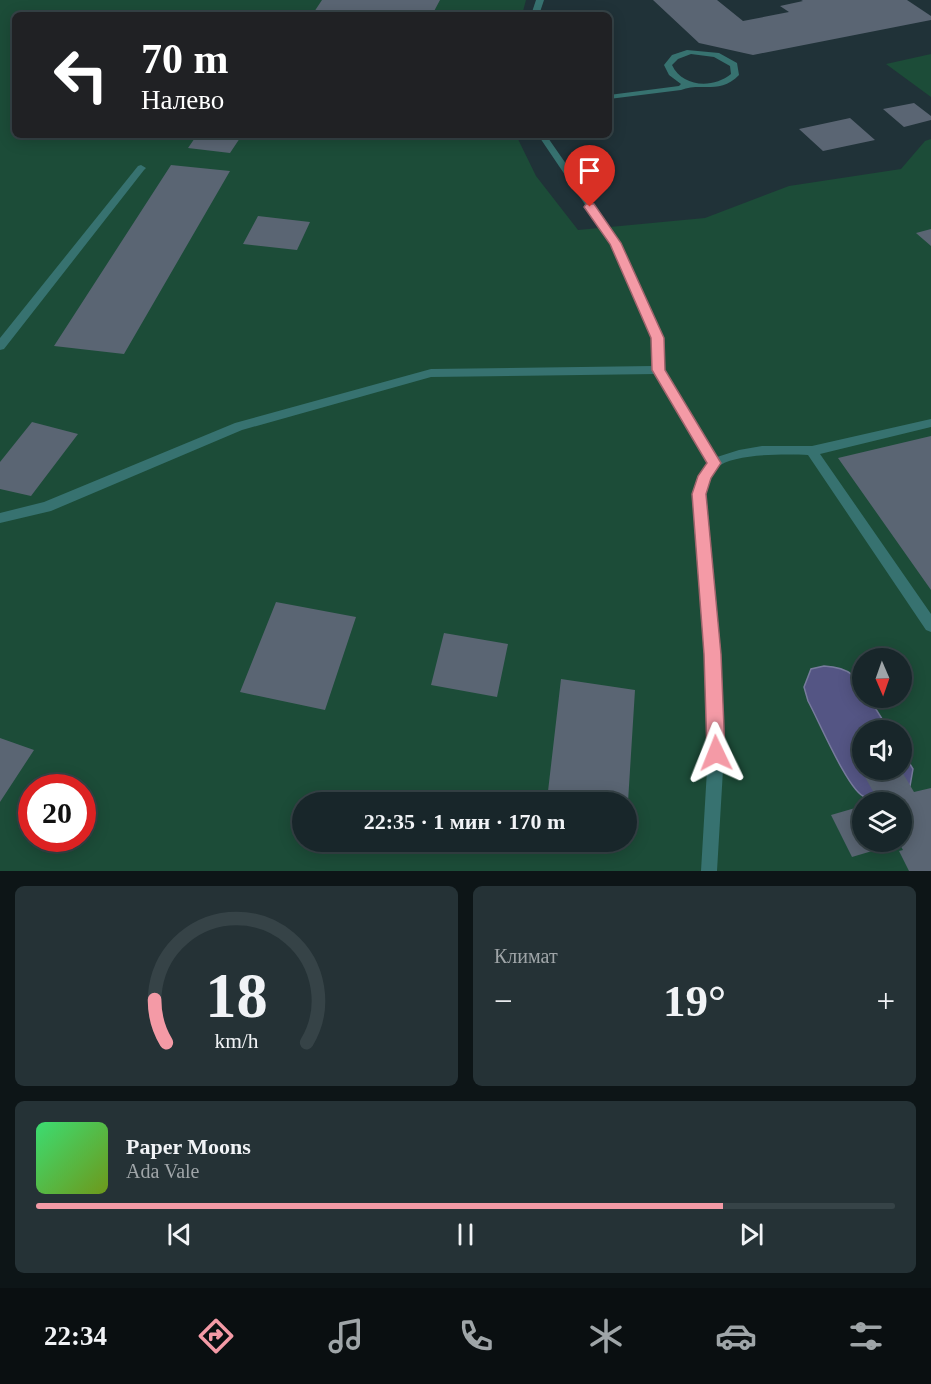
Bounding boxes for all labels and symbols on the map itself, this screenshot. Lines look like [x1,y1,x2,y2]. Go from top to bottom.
pin [564,145,615,207]
north arrow [852,648,912,708]
position arrow [684,721,748,785]
speed limit sign: 20 [18,774,96,852]

